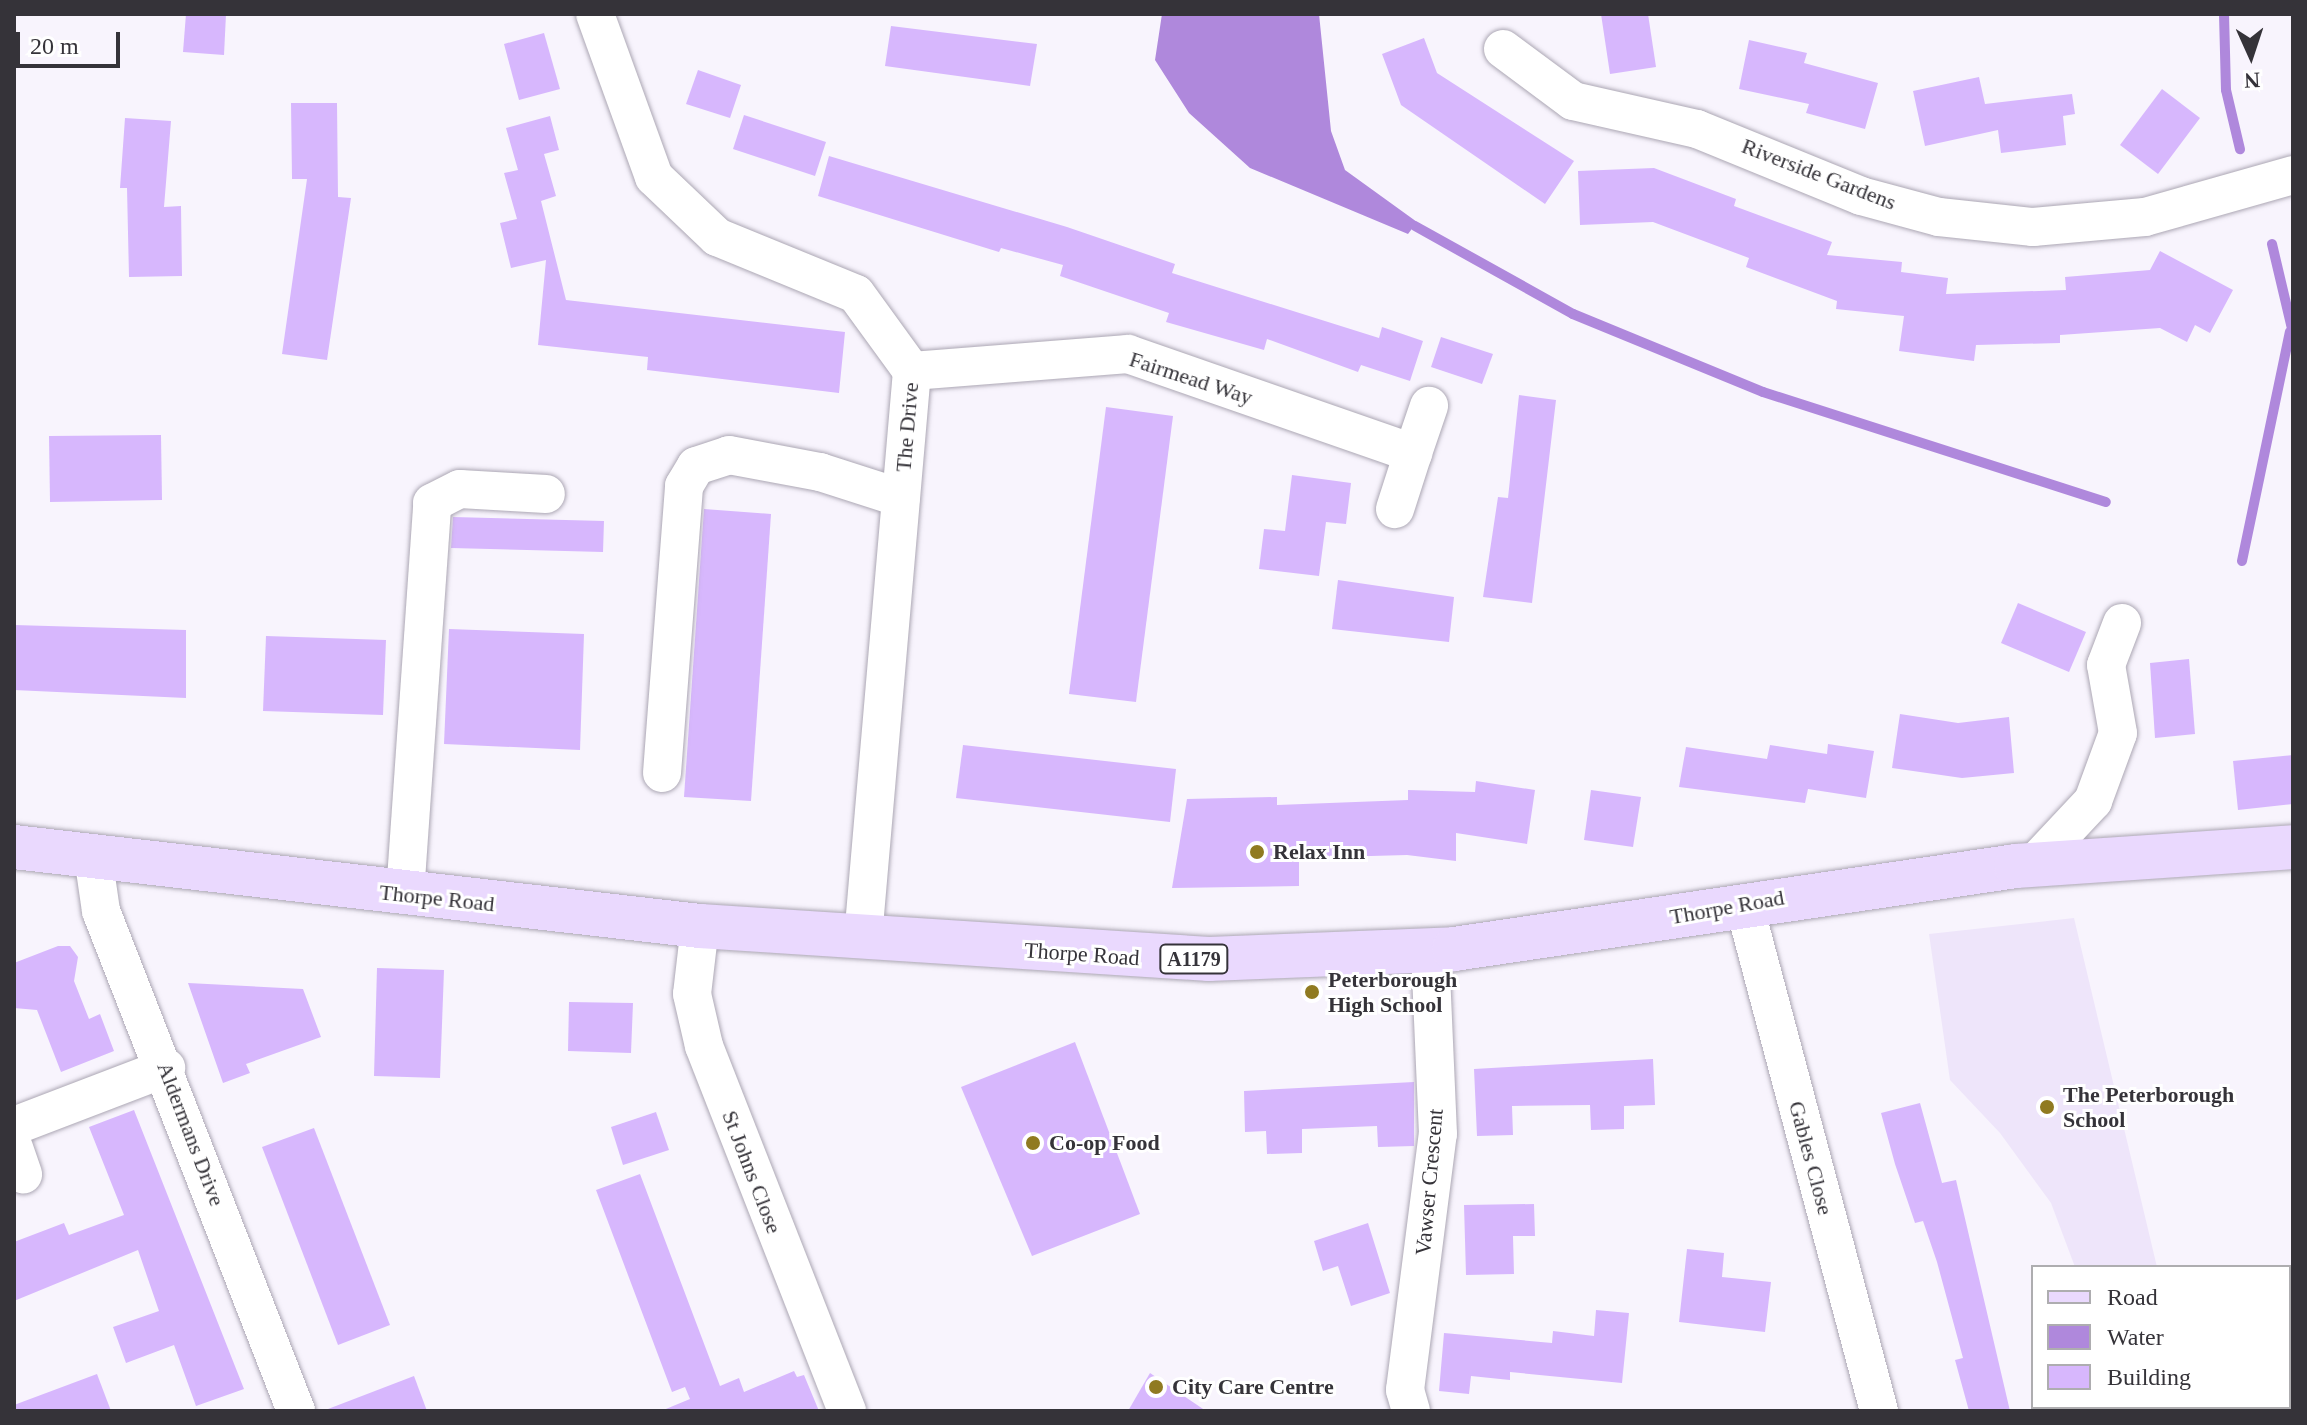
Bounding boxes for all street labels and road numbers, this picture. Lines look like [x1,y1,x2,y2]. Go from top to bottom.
street label: Riverside Gardens [1738,132,1900,216]
street label: Fairmead Way [1126,346,1256,410]
street label: The Drive [890,381,924,473]
street label: Thorpe Road [378,879,496,917]
street label: Thorpe Road [1668,884,1786,930]
street label: Thorpe Road [1023,937,1141,971]
road number: A1179 [1158,943,1230,975]
street label: Aldermans Drive [151,1058,231,1210]
street label: Gables Close [1783,1098,1839,1218]
street label: St Johns Close [716,1107,788,1237]
street label: Vawser Crescent [1409,1108,1449,1256]

